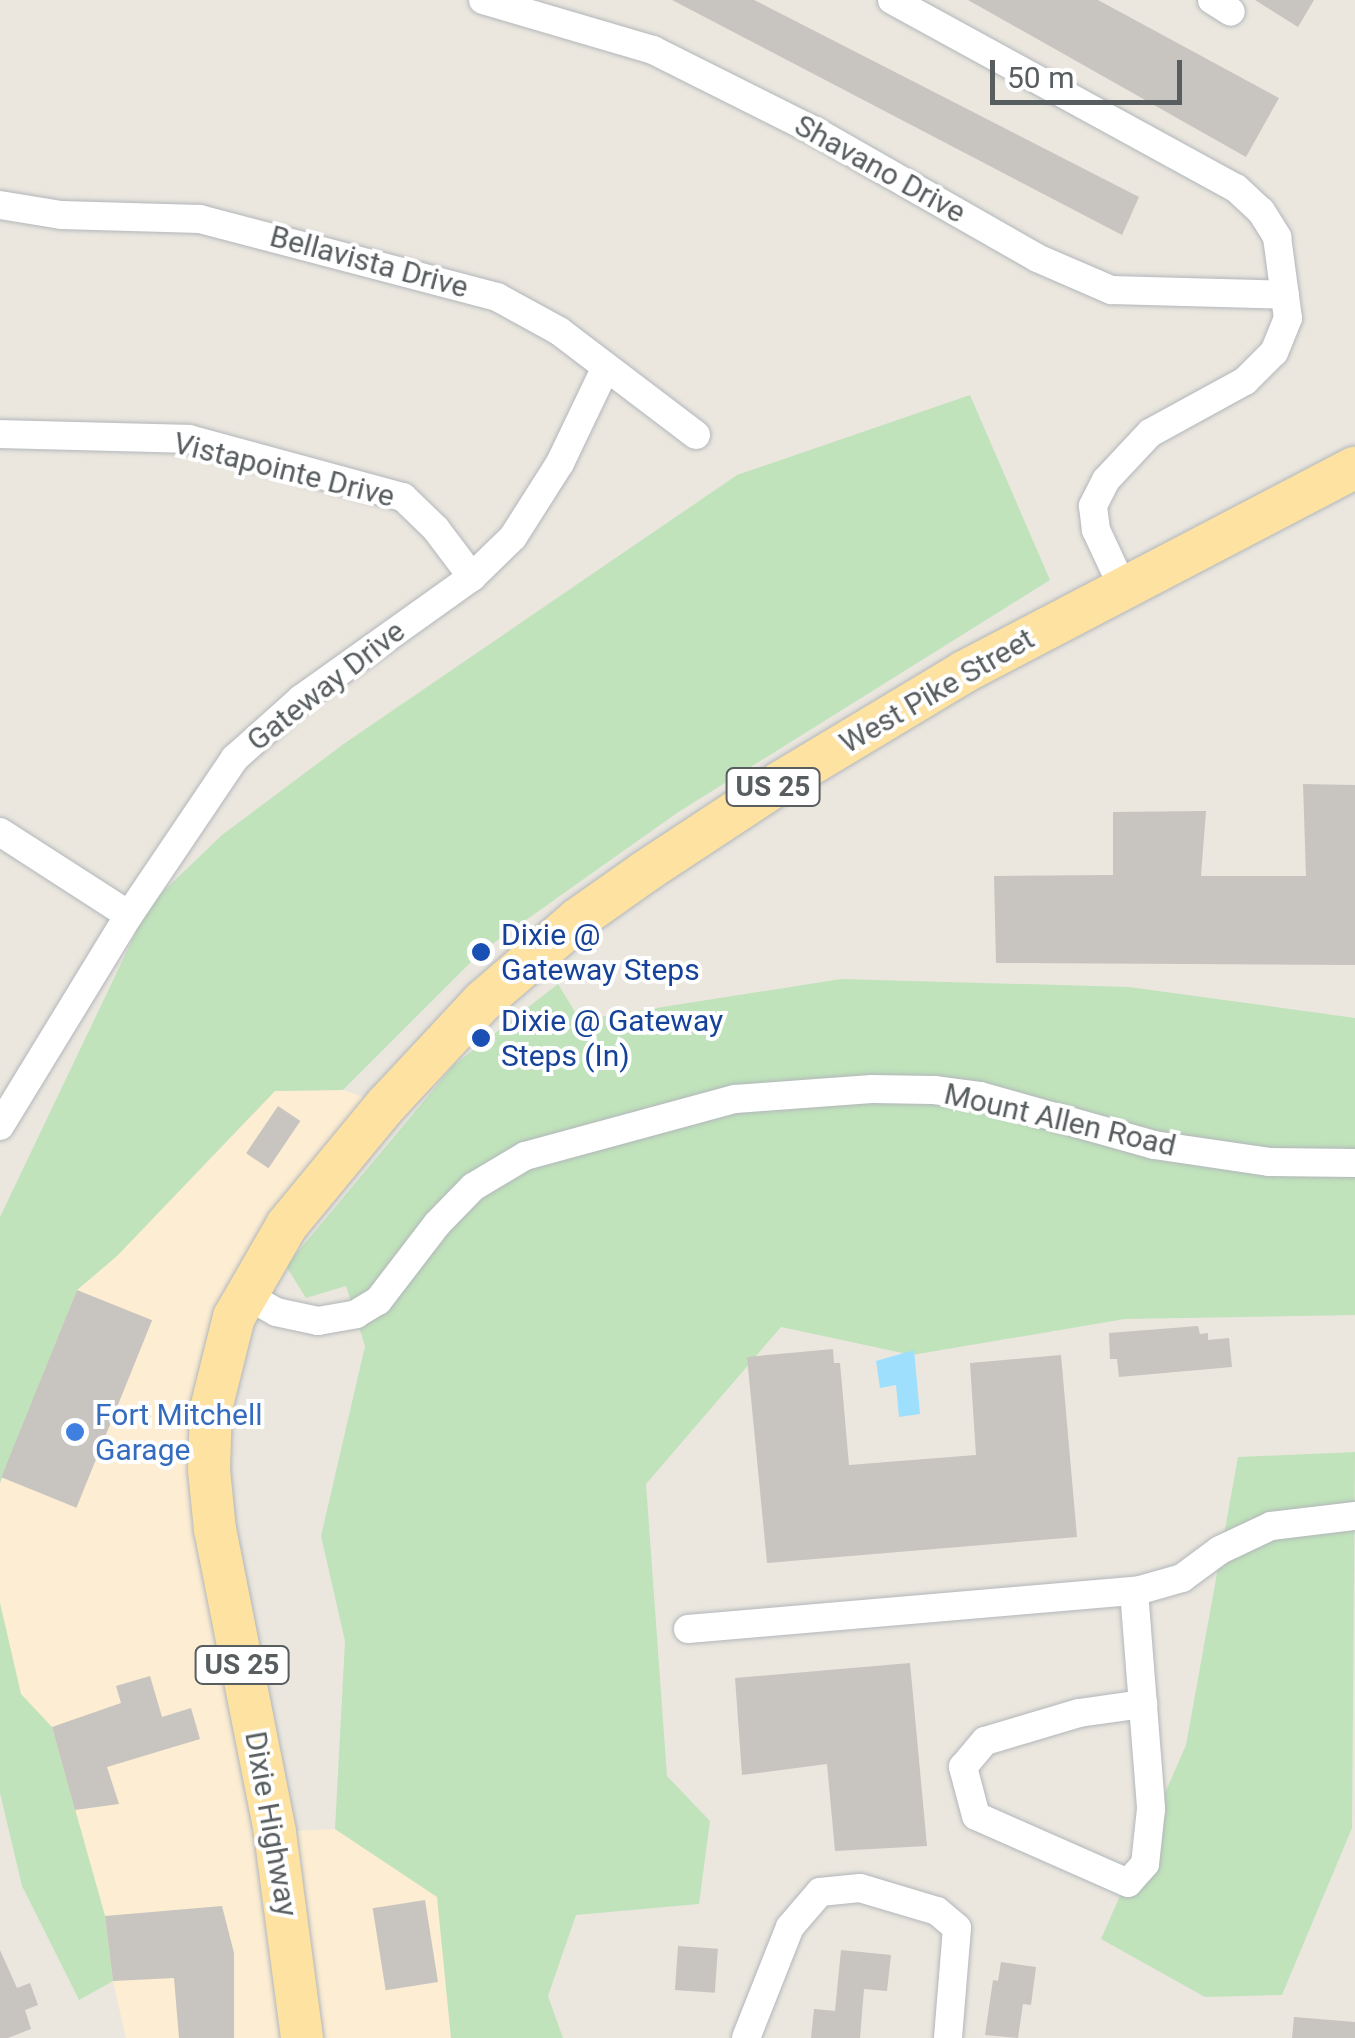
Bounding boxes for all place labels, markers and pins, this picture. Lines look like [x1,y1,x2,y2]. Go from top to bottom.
place label: Dixie @ Gateway Steps [501,917,700,988]
marker: Dixie @ Gateway Steps [470,941,492,963]
place label: Dixie @ Gateway Steps (In) [501,1003,723,1074]
marker: Dixie @ Gateway Steps (In) [470,1027,492,1049]
place label: Fort Mitchell Garage [95,1397,263,1468]
marker: Fort Mitchell Garage [64,1421,86,1443]

